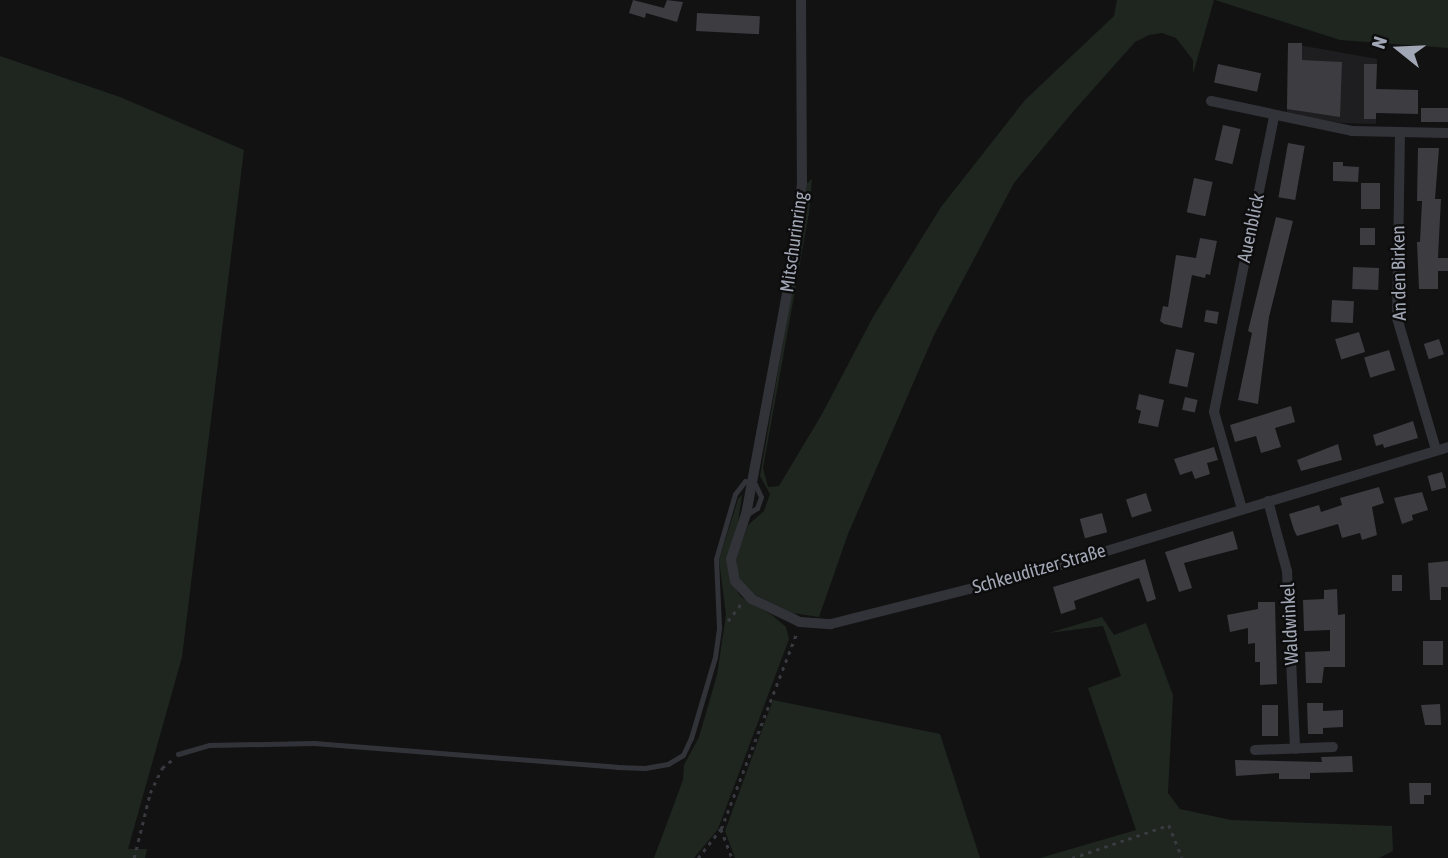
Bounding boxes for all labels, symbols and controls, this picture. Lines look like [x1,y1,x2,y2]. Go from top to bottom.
north arrow [1364,14,1434,84]
text: N [1367,34,1391,51]
street label: Mitschurinring [776,190,812,294]
street label: Auenblick [1233,191,1269,265]
street label: An den Birken [1387,225,1411,321]
street label: Schkeuditzer Straße [970,539,1108,599]
street label: Waldwinkel [1276,582,1304,666]

